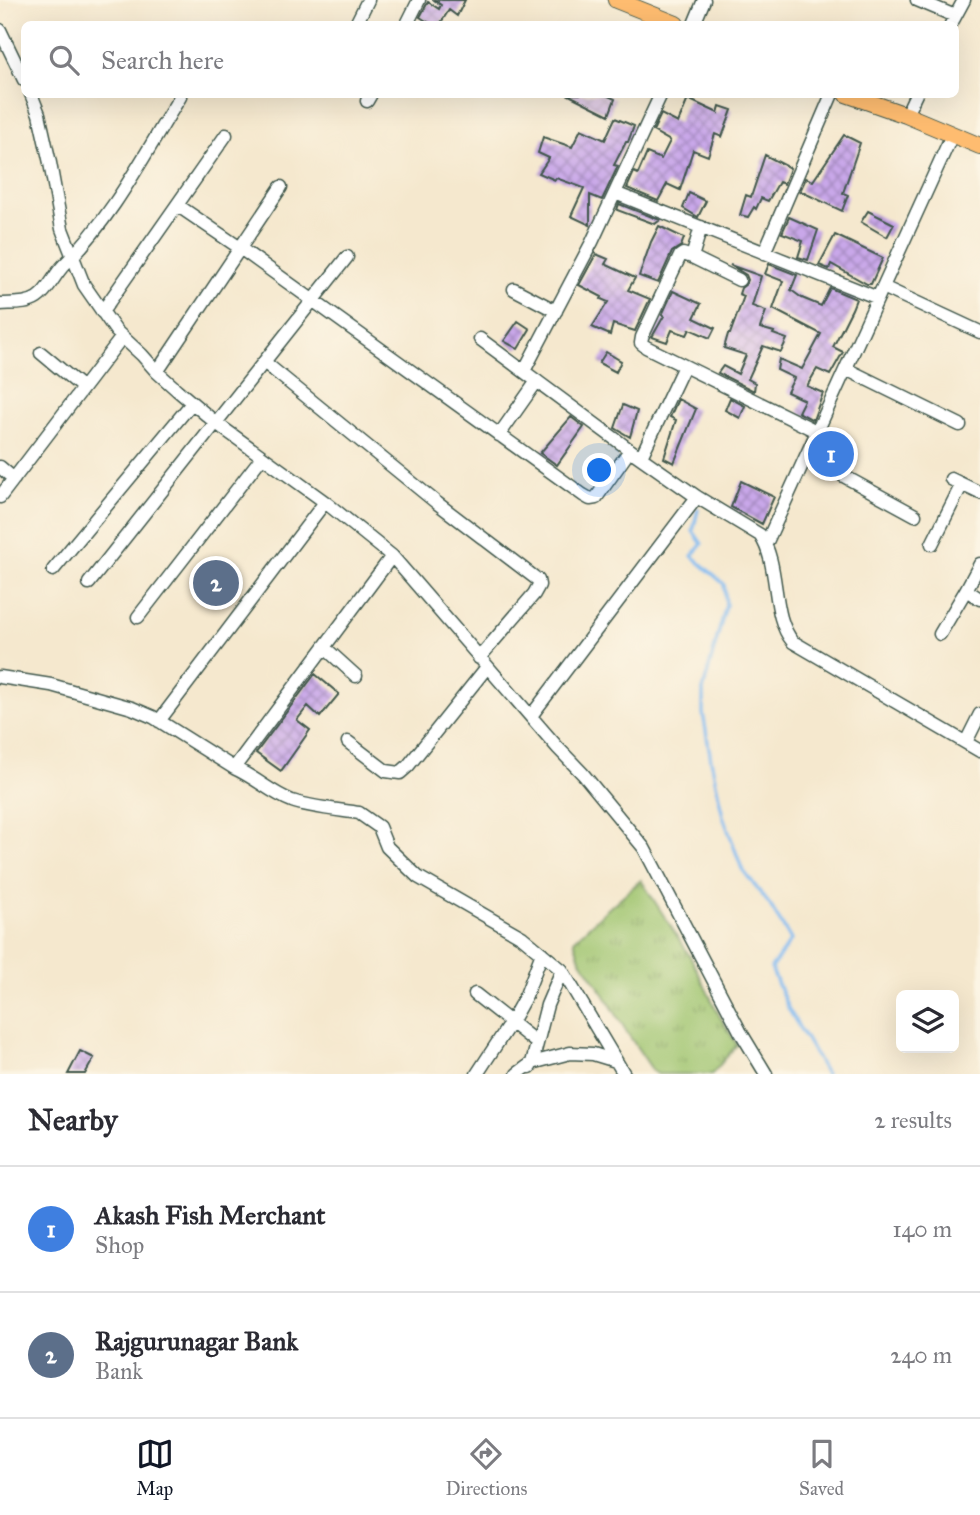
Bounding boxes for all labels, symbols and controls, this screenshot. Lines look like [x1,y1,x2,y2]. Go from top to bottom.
search box [21,21,959,98]
icon: search [45,41,83,79]
text: Search here [101,44,224,76]
pin: 1 [808,428,854,480]
your location [582,453,616,487]
pin: 2 [193,557,239,609]
map controls [896,990,959,1053]
button: layers [896,990,959,1053]
text: Nearby [28,1102,118,1138]
text: 2 results [874,1106,952,1134]
text: Akash Fish Merchant [95,1199,325,1231]
text: 1 [46,1215,56,1243]
text: 140 m [892,1215,952,1243]
text: Shop [95,1231,144,1259]
text: Rajgurunagar Bank [95,1325,298,1357]
text: 2 [45,1341,57,1369]
text: 240 m [890,1341,952,1369]
text: Bank [95,1357,143,1385]
tab: Map [136,1435,174,1500]
tab: Directions [445,1435,527,1500]
tab: Saved [799,1435,844,1500]

